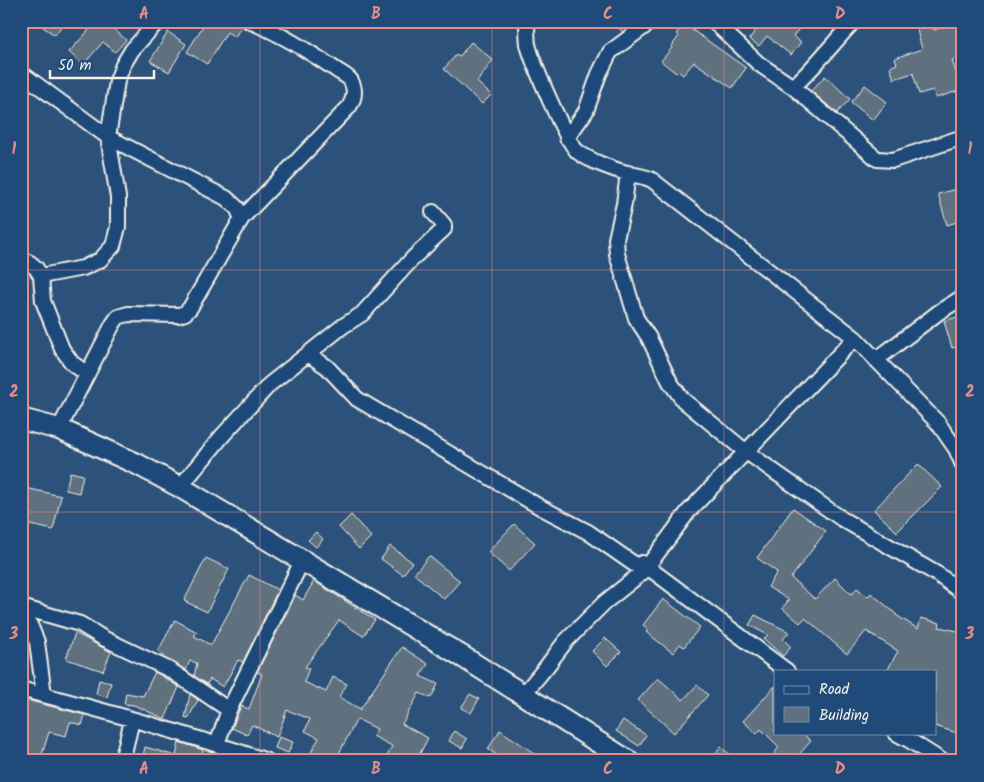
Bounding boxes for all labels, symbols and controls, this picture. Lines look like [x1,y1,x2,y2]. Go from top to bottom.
text: A [139,2,149,27]
text: B [371,2,381,27]
text: C [603,2,613,27]
text: D [835,2,846,27]
scale bar [50,48,154,80]
text: 50 m [58,54,92,78]
text: 1 [12,137,17,162]
text: 1 [968,137,973,162]
text: 2 [9,380,19,405]
text: 2 [965,380,975,405]
text: 3 [9,622,19,647]
text: 3 [965,622,975,647]
legend [774,670,936,734]
text: Road [819,678,850,702]
text: Building [819,704,869,728]
text: A [139,757,149,782]
text: B [371,757,381,782]
text: C [603,757,613,782]
text: D [835,757,846,782]

